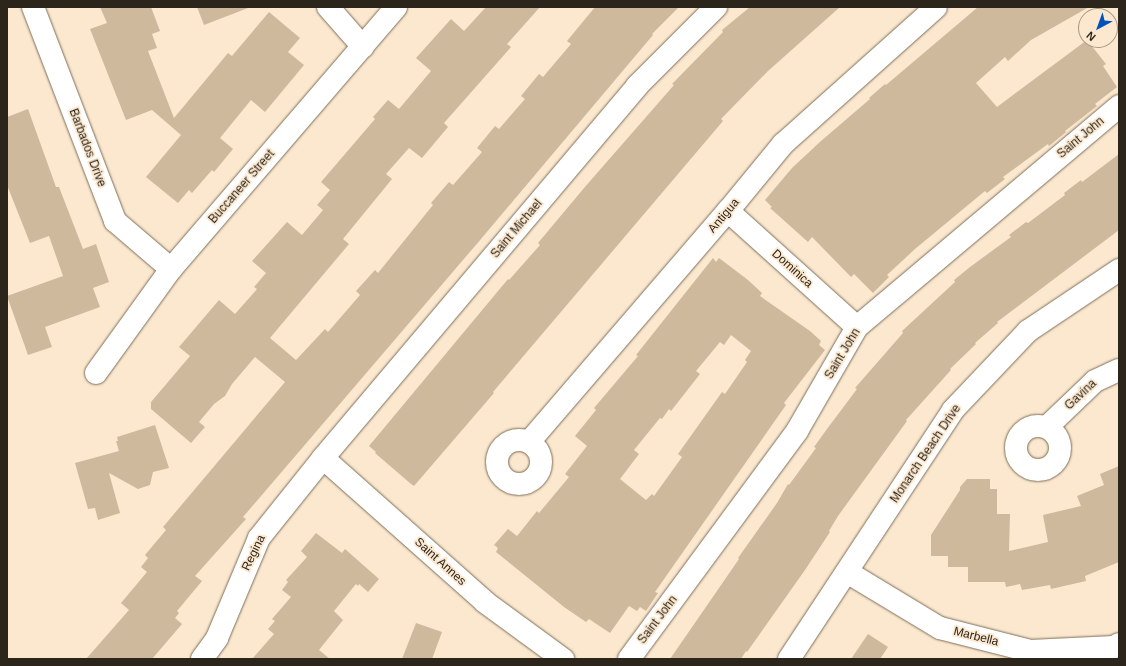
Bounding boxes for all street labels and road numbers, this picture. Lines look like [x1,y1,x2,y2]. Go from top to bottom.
street label: Barbados Drive [65,107,109,189]
street label: Saint John [1055,114,1107,162]
street label: Buccaneer Street [206,147,278,227]
street label: Antigua [705,196,743,236]
street label: Saint Michael [488,197,546,261]
street label: Dominica [769,247,815,291]
street label: Saint John [822,326,864,382]
street label: Gavina [1062,377,1100,413]
street label: Monarch Beach Drive [888,402,964,506]
street label: Regina [239,533,269,573]
street label: Saint Annes [411,535,469,589]
street label: Saint John [635,593,681,647]
street label: Marbella [952,624,1000,650]

